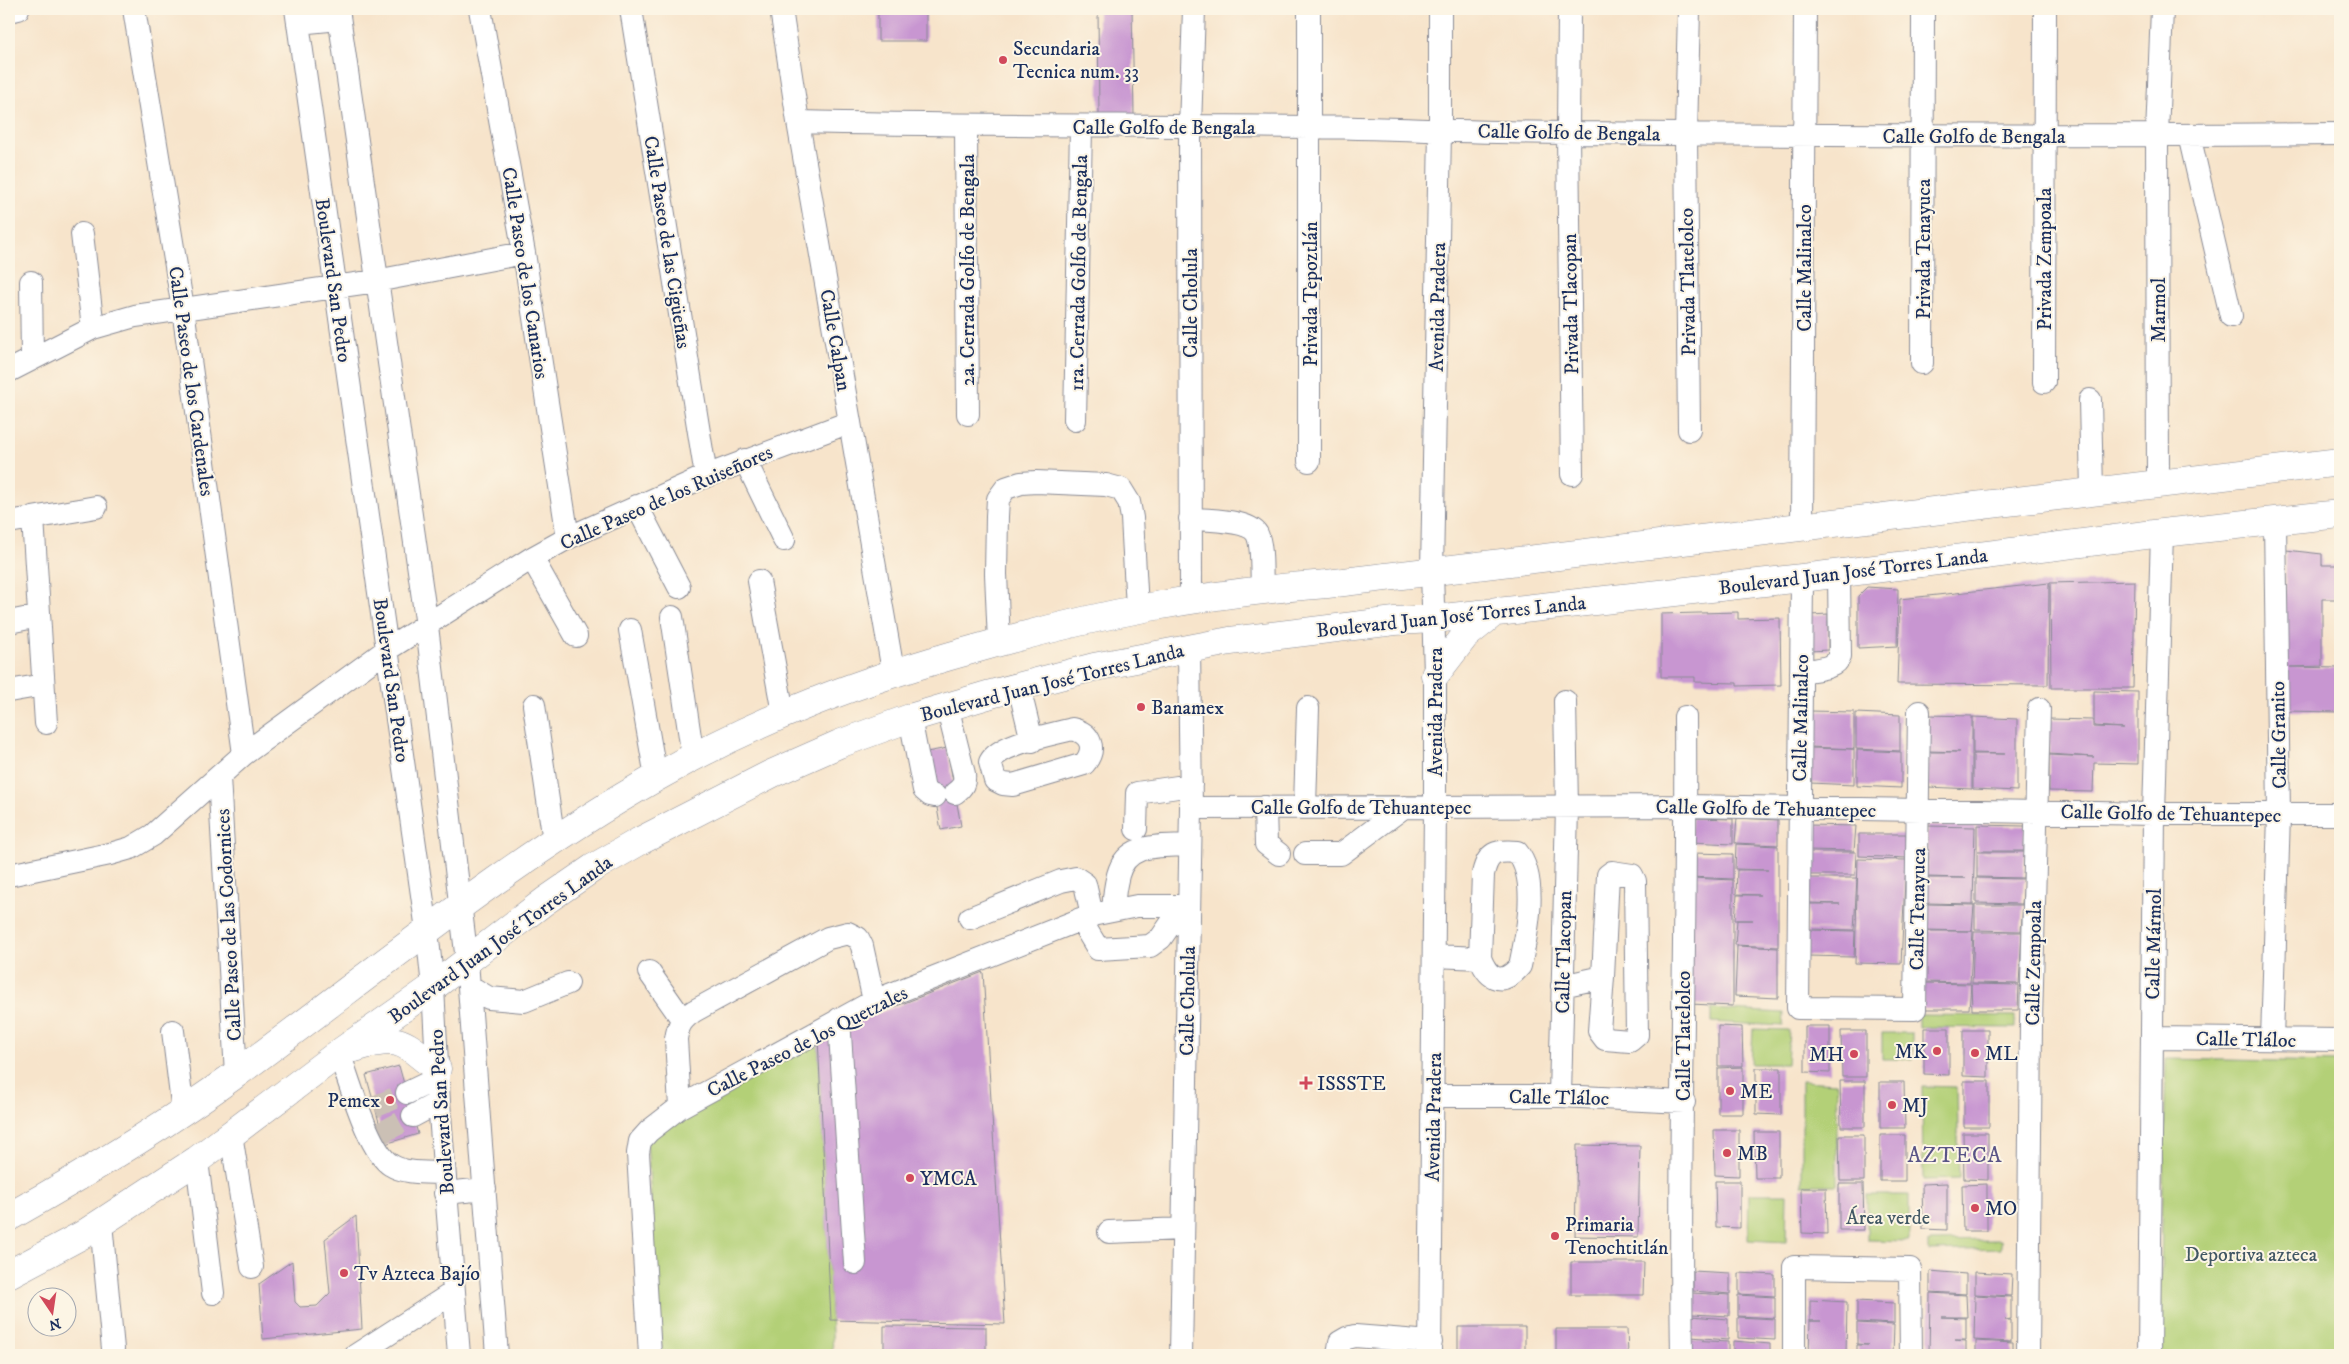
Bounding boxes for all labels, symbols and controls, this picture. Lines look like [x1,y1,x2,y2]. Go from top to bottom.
place label: Secundaria Tecnica num. 33 [1013,37,1139,85]
marker: Secundaria Tecnica num. 33 [997,54,1009,66]
street label: Calle Golfo de Bengala [1073,116,1256,141]
street label: Calle Golfo de Bengala [1477,119,1661,148]
street label: Calle Golfo de Bengala [1883,125,2066,150]
street label: Calle Paseo de las Cigüeñas [637,134,696,351]
street label: 2a. Cerrada Golfo de Bengala [956,154,981,386]
street label: 1ra. Cerrada Golfo de Bengala [1065,154,1094,392]
street label: Calle Paseo de los Canarios [495,165,554,381]
street label: Privada Tenayuca [1912,178,1937,319]
street label: Privada Zempoala [2033,187,2058,331]
street label: Boulevard San Pedro [309,196,356,364]
street label: Calle Malinalco [1793,204,1818,332]
street label: Privada Tlatelolco [1675,208,1702,356]
street label: Privada Tepoztlán [1299,221,1324,367]
street label: Privada Tlacopan [1558,233,1585,375]
street label: Avenida Pradera [1425,242,1452,372]
street label: Calle Cholula [1179,248,1204,358]
street label: Calle Paseo de los Cardenales [162,265,219,498]
street label: Marmol [2147,278,2172,342]
street label: Calle Calpan [813,287,856,394]
street label: Calle Paseo de los Ruiseñores [556,440,777,557]
street label: Boulevard Juan José Torres Landa [1717,544,1990,601]
street label: Boulevard Juan José Torres Landa [1315,591,1588,644]
street label: Boulevard San Pedro [367,596,414,764]
street label: Boulevard Juan José Torres Landa [918,638,1187,728]
street label: Avenida Pradera [1424,647,1449,777]
street label: Calle Malinalco [1788,654,1815,782]
street label: Calle Granito [2266,681,2293,789]
place label: Banamex [1151,696,1224,721]
marker: Banamex [1135,701,1147,713]
street label: Calle Golfo de Tehuantepec [1655,795,1877,824]
street label: Calle Golfo de Tehuantepec [1251,796,1472,821]
street label: Calle Golfo de Tehuantepec [2060,800,2282,829]
street label: Calle Paseo de las Codornices [211,808,248,1042]
street label: Calle Tenayuca [1905,847,1932,971]
street label: Boulevard Juan José Torres Landa [384,850,618,1030]
street label: Calle Mármol [2141,888,2168,1000]
street label: Calle Tlacopan [1551,890,1578,1014]
street label: Calle Zempoala [2021,900,2048,1026]
street label: Calle Cholula [1175,945,1202,1056]
street label: Calle Tlatelolco [1672,971,1697,1101]
street label: Calle Paseo de los Quetzales [703,981,912,1104]
street label: Calle Tláloc [2196,1027,2297,1054]
street label: Boulevard San Pedro [424,1028,461,1195]
place label: MK [1895,1040,1927,1065]
place label: ML [1985,1042,2018,1067]
place label: MH [1809,1043,1844,1068]
marker: MK [1931,1045,1943,1057]
marker: ML [1969,1047,1981,1059]
marker: MH [1848,1048,1860,1060]
street label: Avenida Pradera [1421,1052,1448,1182]
place label: ISSSTE [1317,1072,1386,1097]
marker: ISSSTE [1299,1076,1313,1090]
place label: ME [1740,1080,1772,1105]
street label: Calle Tláloc [1509,1085,1610,1112]
marker: ME [1724,1085,1736,1097]
place label: Pemex [327,1089,380,1114]
marker: Pemex [384,1094,396,1106]
place label: MJ [1902,1094,1928,1119]
marker: MJ [1886,1099,1898,1111]
place label: MB [1737,1142,1768,1167]
district label: AZTECA [1907,1142,2003,1169]
marker: MB [1721,1147,1733,1159]
place label: YMCA [920,1167,977,1192]
marker: YMCA [904,1172,916,1184]
place label: MO [1985,1197,2017,1222]
marker: MO [1969,1202,1981,1214]
park label: Área verde [1846,1205,1930,1231]
place label: Primaria Tenochtitlán [1565,1213,1669,1261]
marker: Primaria Tenochtitlán [1549,1230,1561,1242]
park label: Deportiva azteca [2185,1243,2318,1268]
place label: Tv Azteca Bajío [354,1262,480,1287]
marker: Tv Azteca Bajío [338,1267,350,1279]
north arrow [28,1286,78,1336]
text: N [47,1314,62,1334]

